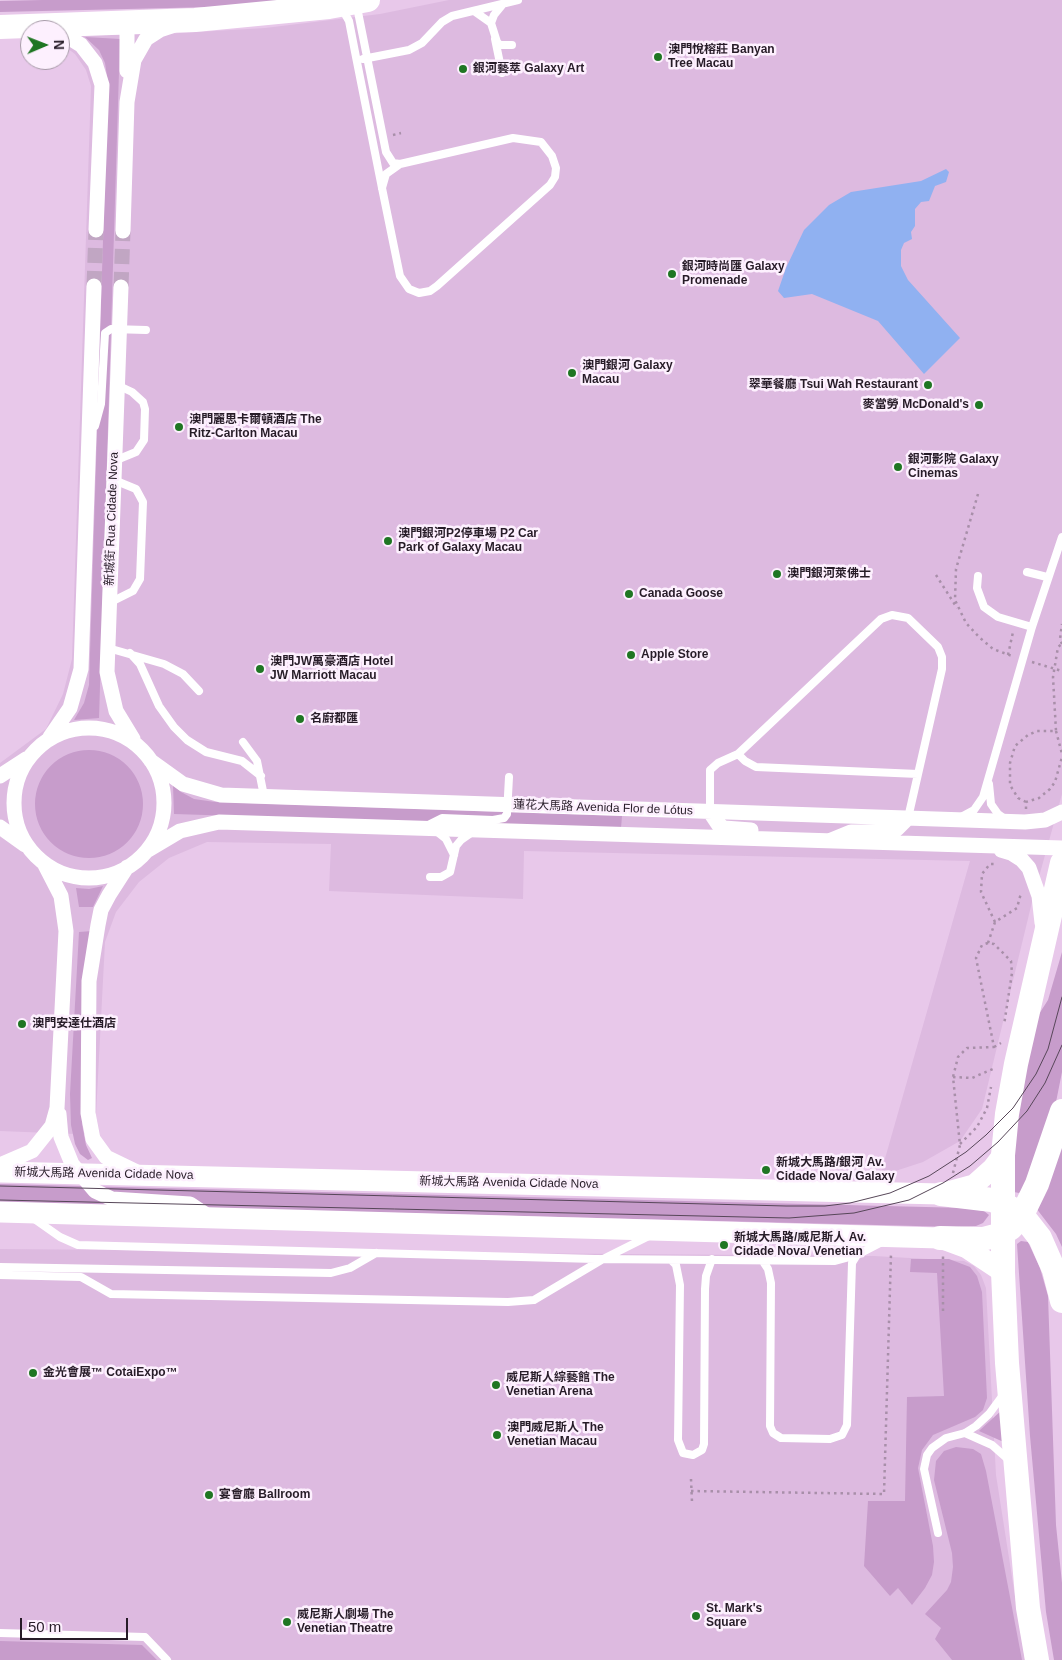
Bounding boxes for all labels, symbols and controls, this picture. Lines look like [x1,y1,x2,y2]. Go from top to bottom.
north arrow [20,20,70,70]
text: N [51,40,67,50]
place label: 澳門悅榕莊 Banyan Tree Macau [668,43,775,71]
marker: 澳門悅榕莊 Banyan Tree Macau [652,51,664,63]
place label: 銀河藝萃 Galaxy Art [473,62,584,76]
marker: 銀河藝萃 Galaxy Art [457,63,469,75]
place label: 銀河時尚匯 Galaxy Promenade [682,260,785,288]
marker: 銀河時尚匯 Galaxy Promenade [666,268,678,280]
place label: 澳門銀河 Galaxy Macau [582,359,673,387]
marker: 澳門銀河 Galaxy Macau [566,367,578,379]
place label: 翠華餐廳 Tsui Wah Restaurant [749,378,918,392]
marker: 翠華餐廳 Tsui Wah Restaurant [922,379,934,391]
place label: 麥當勞 McDonald's [863,398,969,412]
marker: 麥當勞 McDonald's [973,399,985,411]
place label: 澳門麗思卡爾頓酒店 The Ritz-Carlton Macau [189,413,322,441]
marker: 澳門麗思卡爾頓酒店 The Ritz-Carlton Macau [173,421,185,433]
street label: 新城街 Rua Cidade Nova [102,452,122,586]
place label: 銀河影院 Galaxy Cinemas [908,453,999,481]
marker: 銀河影院 Galaxy Cinemas [892,461,904,473]
place label: 澳門銀河P2停車場 P2 Car Park of Galaxy Macau [398,527,538,555]
marker: 澳門銀河P2停車場 P2 Car Park of Galaxy Macau [382,535,394,547]
place label: 澳門銀河萊佛士 [787,567,871,581]
marker: 澳門銀河萊佛士 [771,568,783,580]
place label: Canada Goose [639,587,723,601]
marker: Canada Goose [623,588,635,600]
place label: Apple Store [641,648,708,662]
marker: Apple Store [625,649,637,661]
place label: 澳門JW萬豪酒店 Hotel JW Marriott Macau [270,655,393,683]
marker: 澳門JW萬豪酒店 Hotel JW Marriott Macau [254,663,266,675]
place label: 名廚都匯 [310,712,358,726]
marker: 名廚都匯 [294,713,306,725]
street label: 蓮花大馬路 Avenida Flor de Lótus [513,798,693,818]
place label: 澳門安達仕酒店 [32,1017,116,1031]
marker: 澳門安達仕酒店 [16,1018,28,1030]
place label: 新城大馬路/銀河 Av. Cidade Nova/ Galaxy [776,1156,895,1184]
marker: 新城大馬路/銀河 Av. Cidade Nova/ Galaxy [760,1164,772,1176]
street label: 新城大馬路 Avenida Cidade Nova [14,1165,194,1183]
street label: 新城大馬路 Avenida Cidade Nova [419,1174,599,1192]
place label: 新城大馬路/威尼斯人 Av. Cidade Nova/ Venetian [734,1231,866,1259]
marker: 新城大馬路/威尼斯人 Av. Cidade Nova/ Venetian [718,1239,730,1251]
place label: 金光會展™ CotaiExpo™ [43,1366,178,1380]
marker: 金光會展™ CotaiExpo™ [27,1367,39,1379]
place label: 威尼斯人綜藝館 The Venetian Arena [506,1371,615,1399]
marker: 威尼斯人綜藝館 The Venetian Arena [490,1379,502,1391]
place label: 澳門威尼斯人 The Venetian Macau [507,1421,604,1449]
marker: 澳門威尼斯人 The Venetian Macau [491,1429,503,1441]
place label: 宴會廳 Ballroom [219,1488,310,1502]
marker: 宴會廳 Ballroom [203,1489,215,1501]
place label: St. Mark's Square [706,1602,762,1630]
scale bar [22,1608,130,1640]
place label: 威尼斯人劇場 The Venetian Theatre [297,1608,394,1636]
marker: St. Mark's Square [690,1610,702,1622]
marker: 威尼斯人劇場 The Venetian Theatre [281,1616,293,1628]
text: 50 m [28,1618,61,1635]

